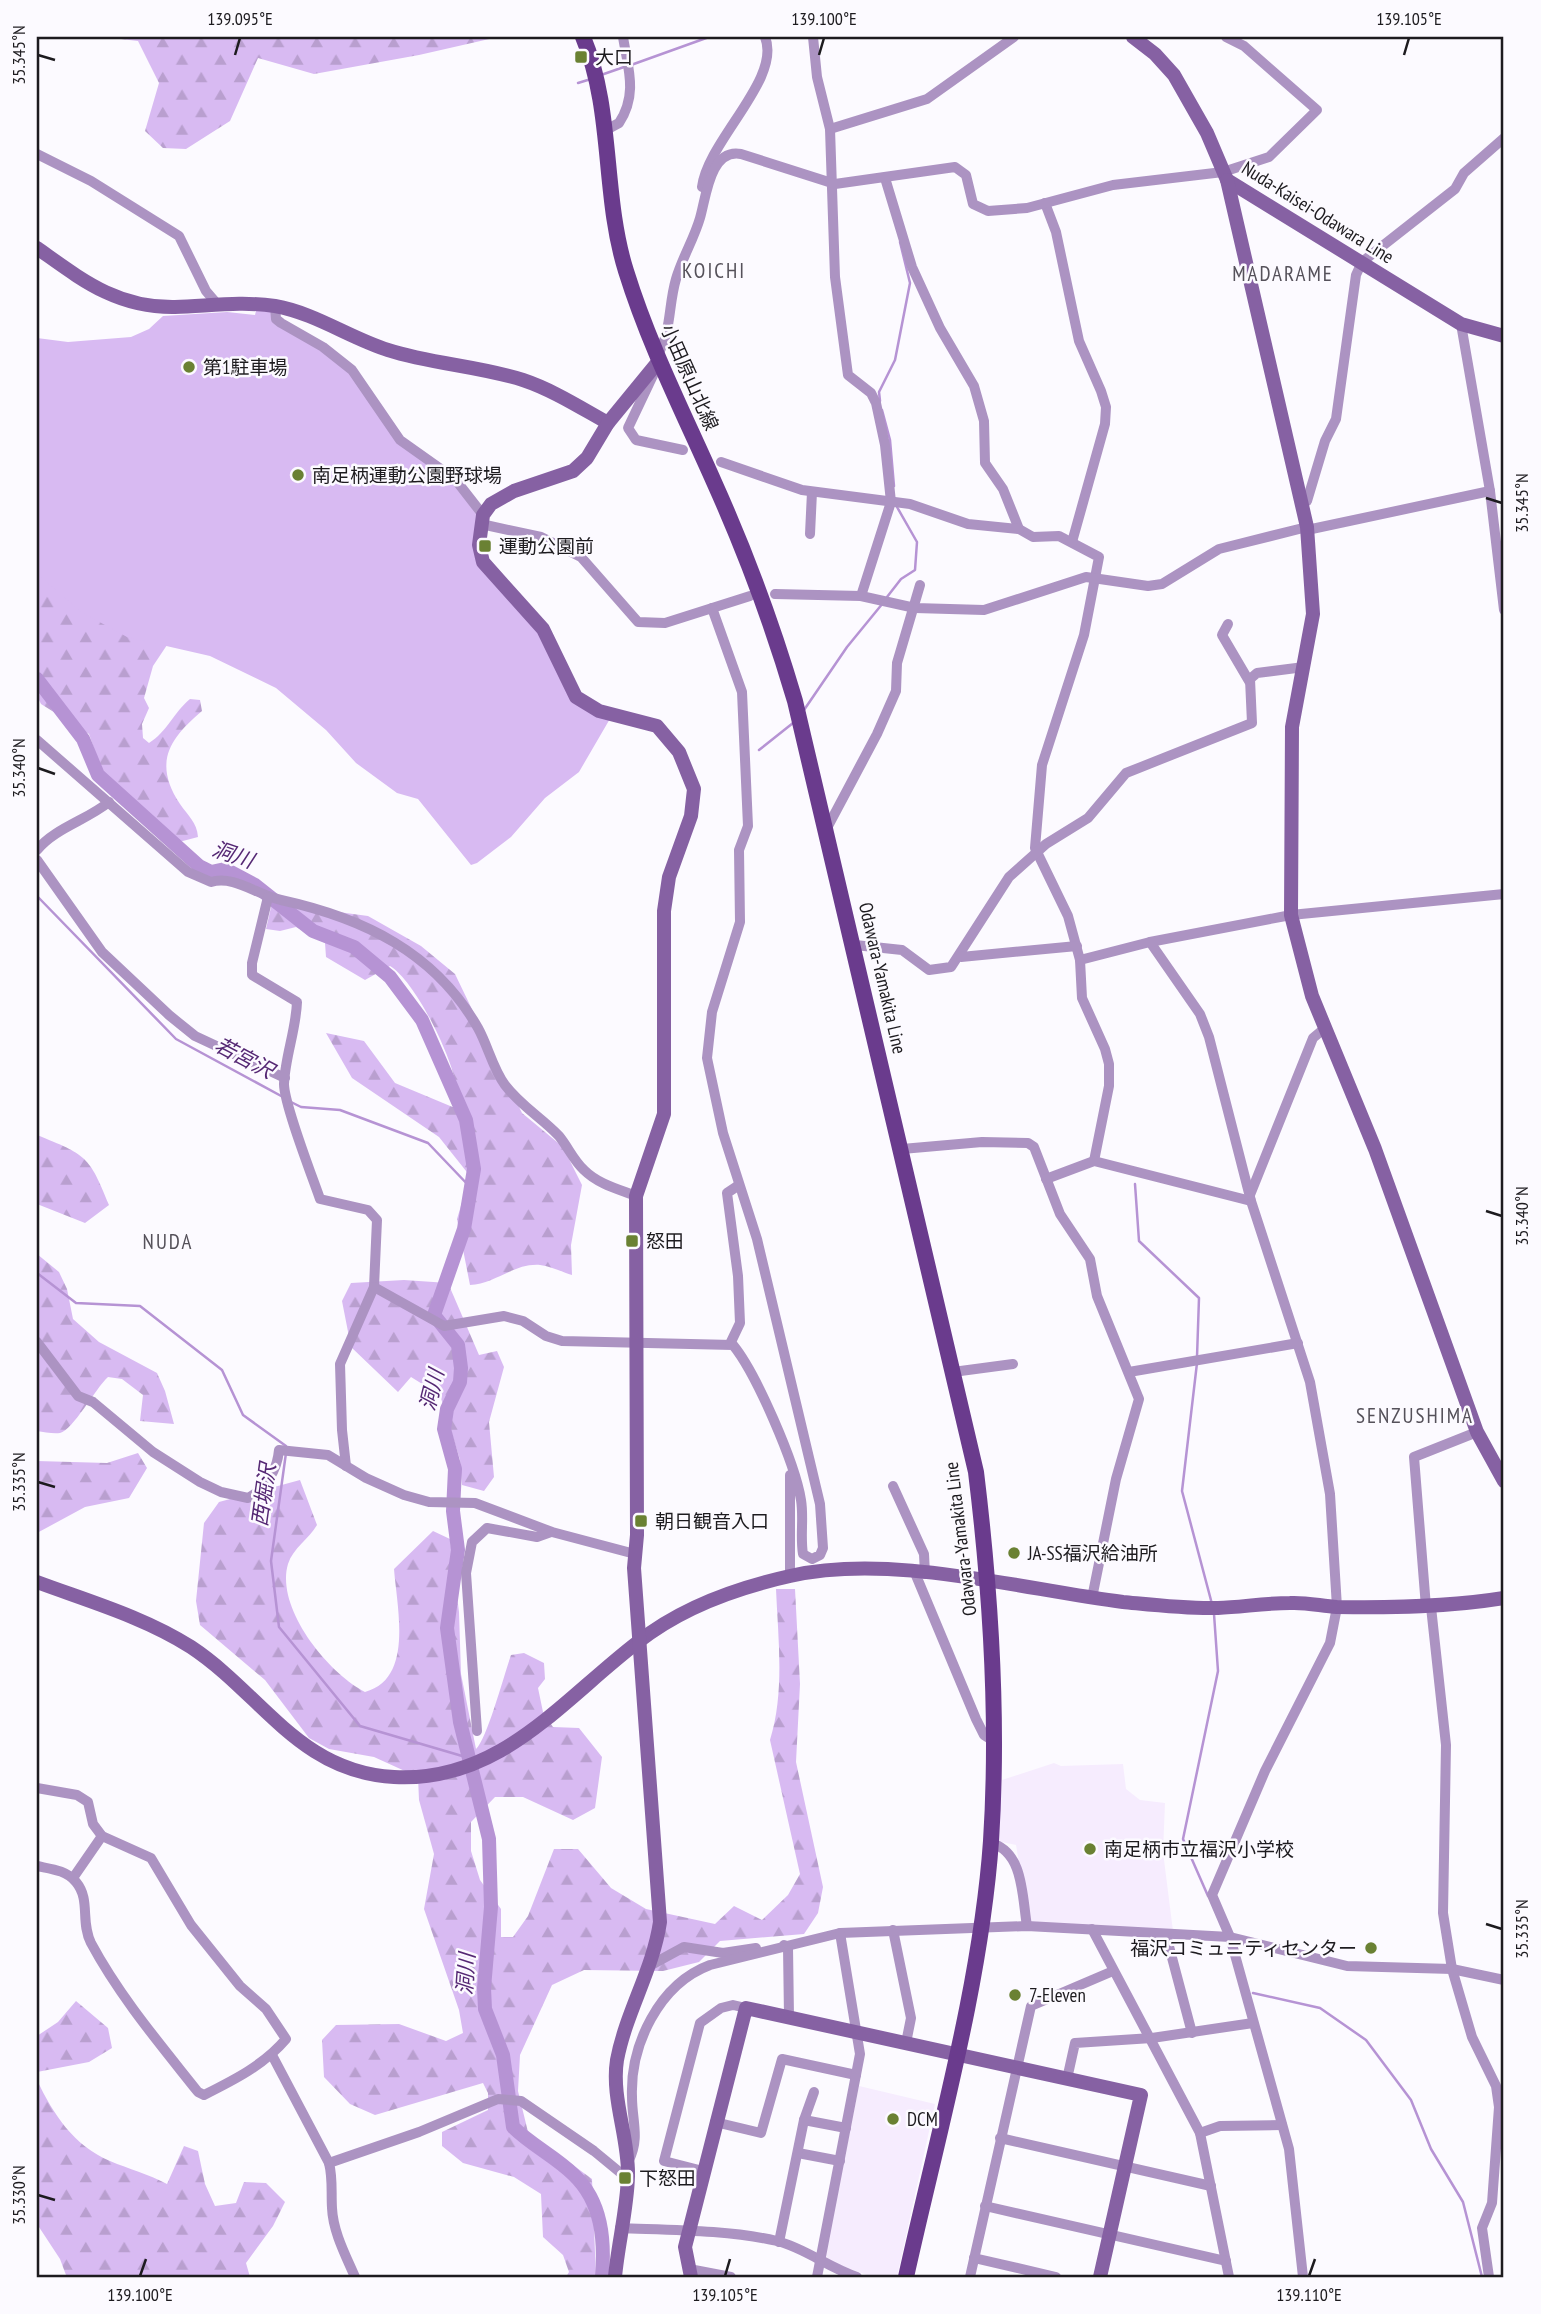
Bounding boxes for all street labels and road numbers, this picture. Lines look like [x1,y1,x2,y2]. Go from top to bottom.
street label: Nuda-Kaisei-Odawara Line [1238,156,1398,268]
street label: 小田原山北線 [656,320,724,434]
street label: Odawara-Yamakita Line [854,900,912,1056]
street label: Odawara-Yamakita Line [939,1461,981,1617]

